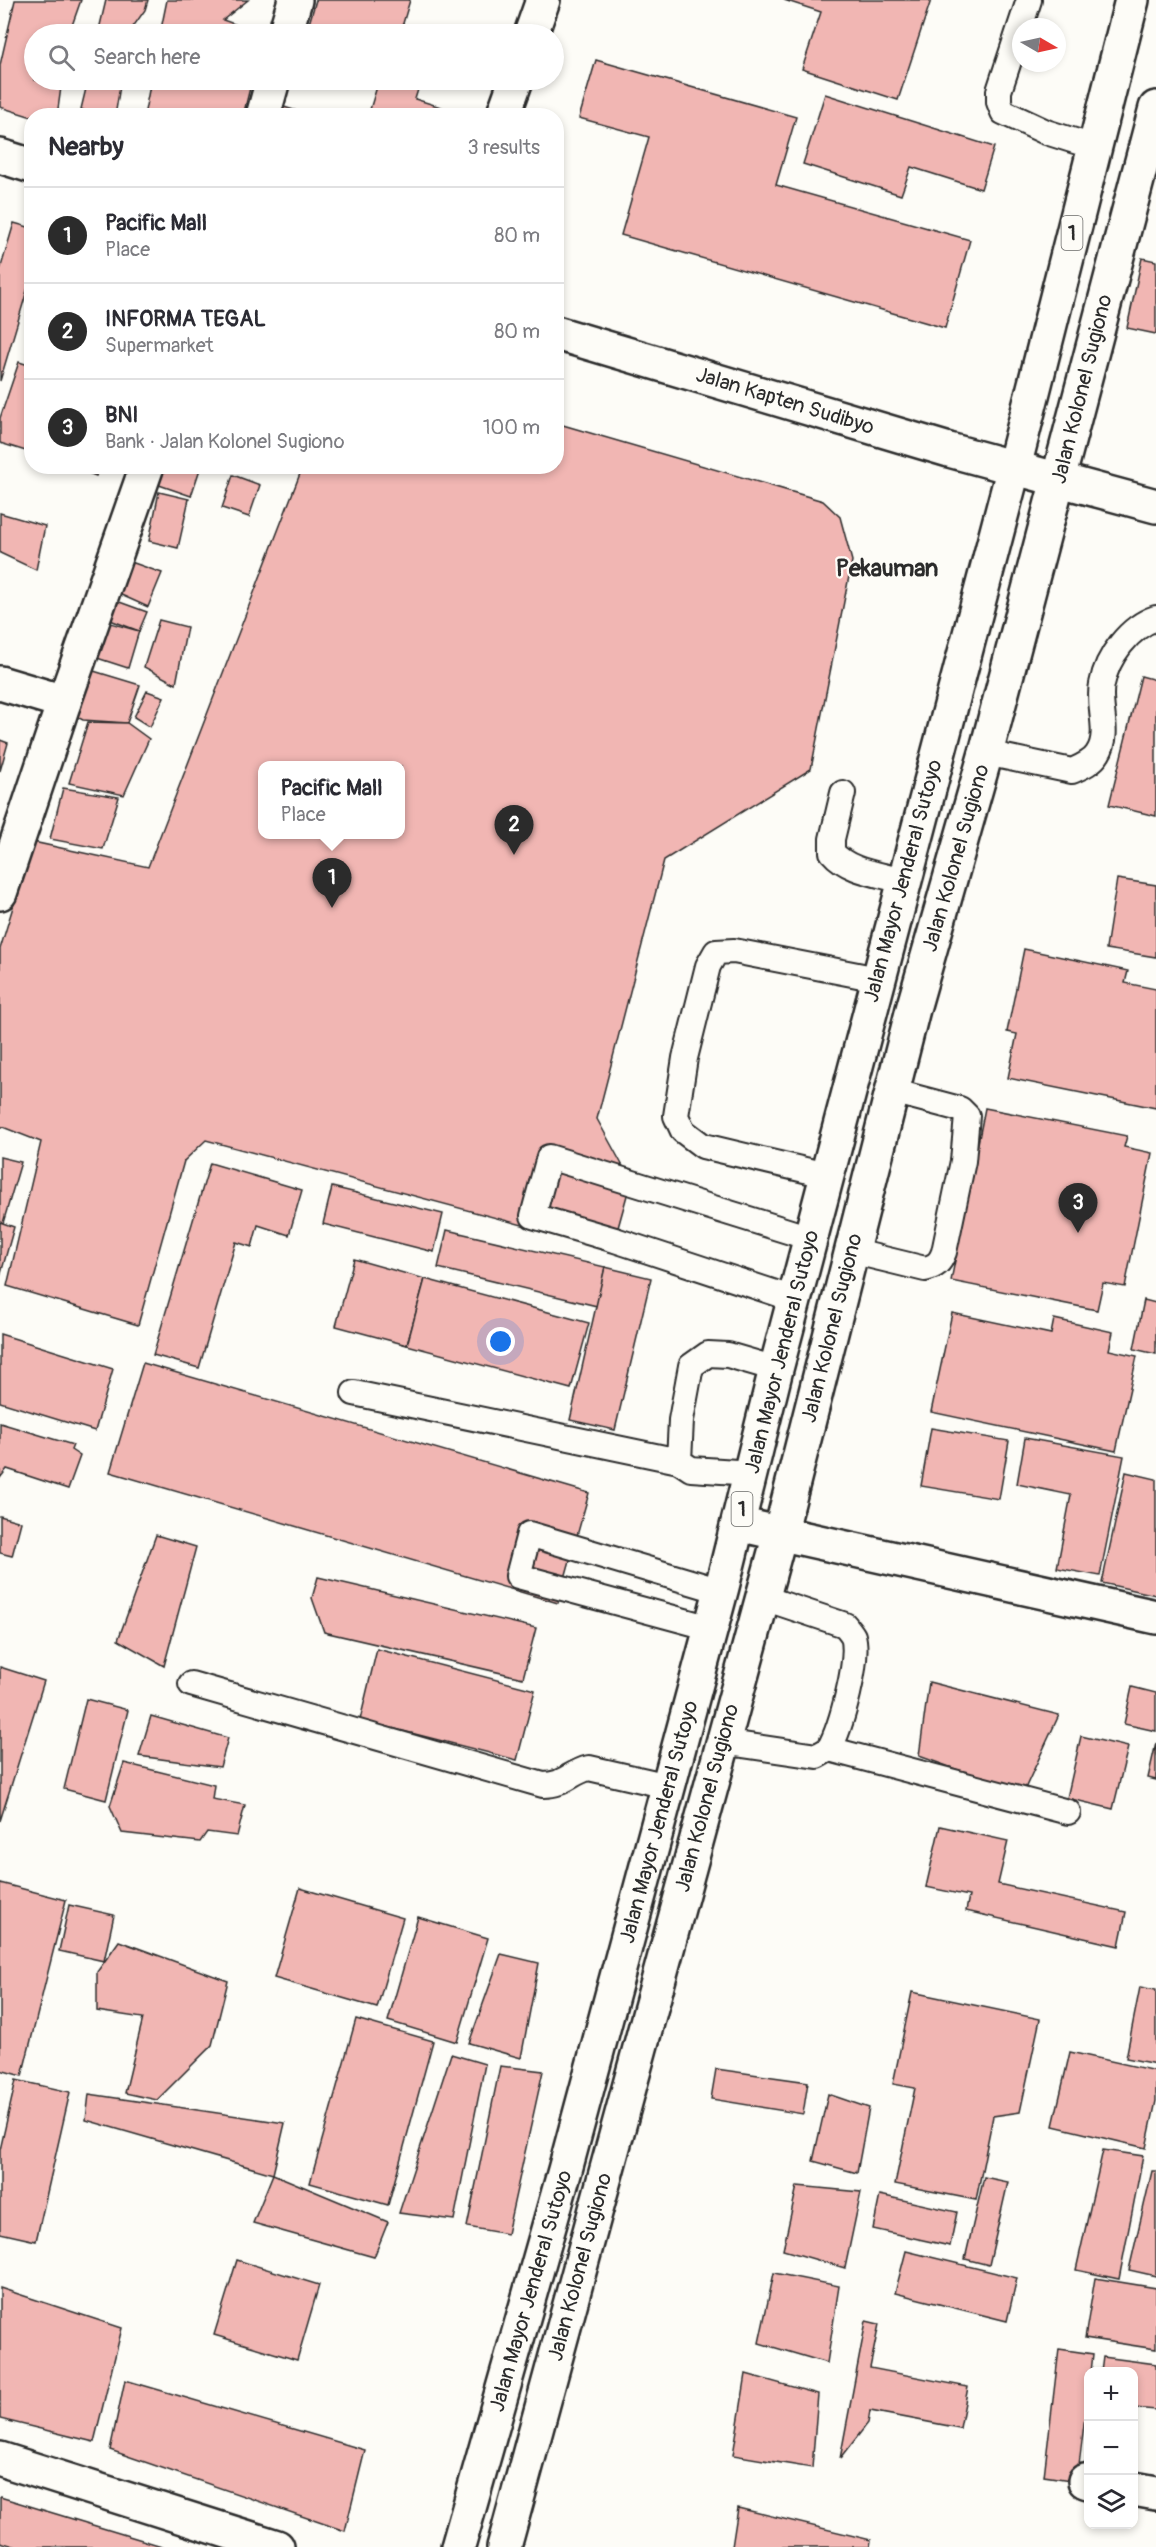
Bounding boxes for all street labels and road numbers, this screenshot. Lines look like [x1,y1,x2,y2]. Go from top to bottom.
road number: 1 [1062,216,1082,250]
street label: Jalan Kolonel Sugiono [1045,292,1119,486]
street label: Jalan Kapten Sudibyo [693,361,877,441]
street label: Jalan Mayor Jenderal Sutoyo [858,757,948,1005]
street label: Jalan Kolonel Sugiono [916,761,996,955]
street label: Jalan Mayor Jenderal Sutoyo [739,1227,825,1477]
street label: Jalan Kolonel Sugiono [795,1231,869,1425]
road number: 1 [732,1492,752,1526]
street label: Jalan Mayor Jenderal Sutoyo [614,1698,704,1946]
street label: Jalan Kolonel Sugiono [669,1701,745,1895]
street label: Jalan Mayor Jenderal Sutoyo [484,2167,578,2415]
street label: Jalan Kolonel Sugiono [542,2170,618,2364]

